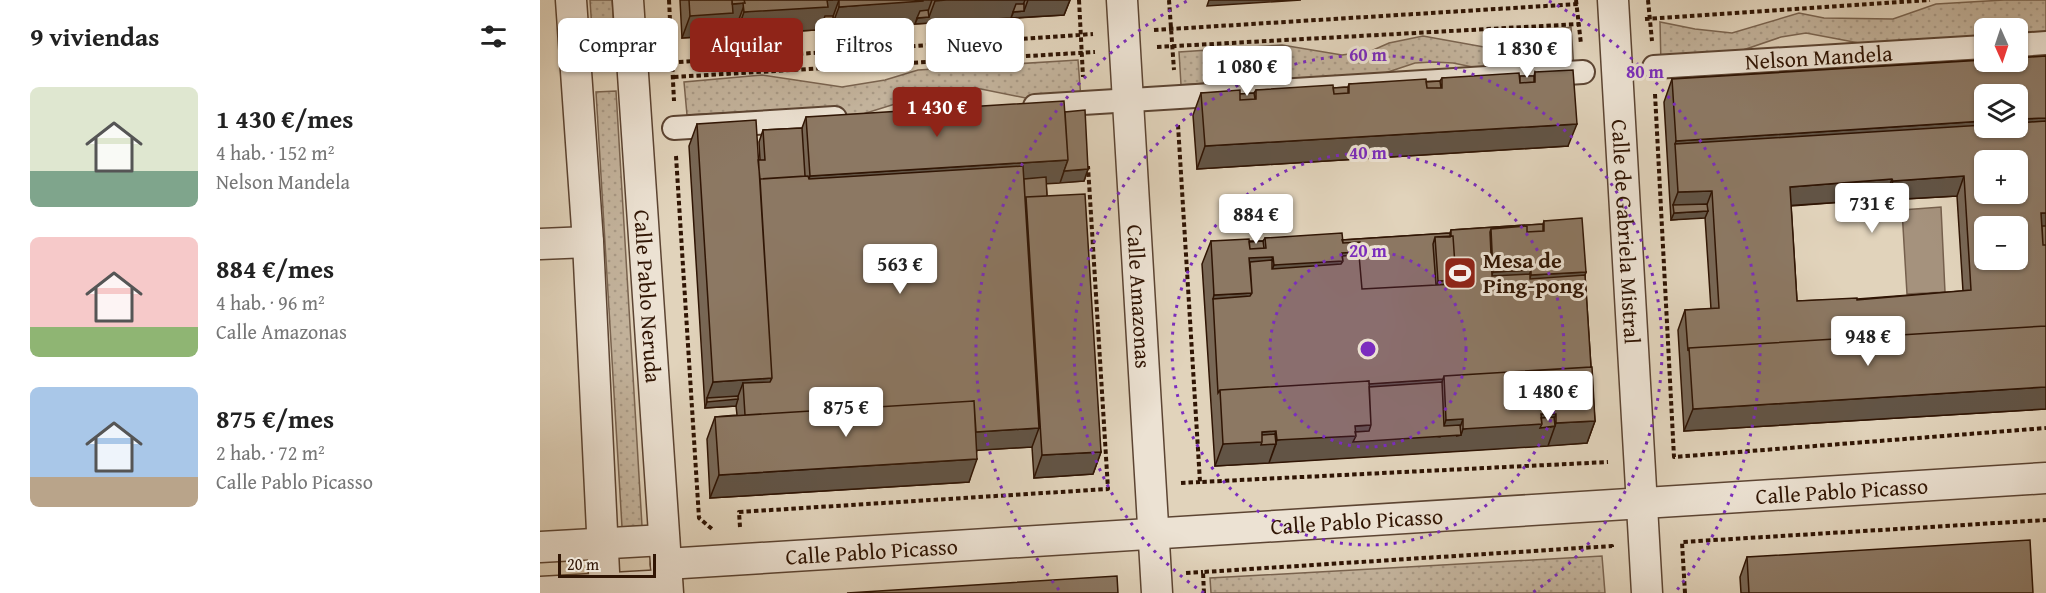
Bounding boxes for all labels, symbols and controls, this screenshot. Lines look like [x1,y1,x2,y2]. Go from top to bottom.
text: 9 viviendas [30,17,160,56]
chip: Comprar [558,18,678,72]
chip: Alquilar [690,18,803,72]
chip: Filtros [815,18,914,72]
chip: Nuevo [926,18,1024,72]
north arrow [1974,18,2028,72]
map controls [1974,18,2028,270]
icon: filters [477,20,510,53]
pin: 1 830 € [1472,28,1582,79]
text: 1 830 € [1497,33,1557,62]
street label: Nelson Mandela [1744,37,1894,77]
text: 60 m [1349,41,1388,68]
pin: 1 080 € [1192,46,1302,97]
text: 1 080 € [1217,51,1277,80]
text: 80 m [1626,58,1665,85]
button: layers [1974,84,2028,138]
pin: 1 430 € [882,87,992,138]
text: 1 430 € [907,92,967,121]
text: 1 430 €/mes [216,99,353,138]
icon: home [78,111,150,183]
street label: Calle de Gabriela Mistral [1604,118,1649,345]
text: 4 hab. · 152 m² [216,138,334,167]
text: 40 m [1349,139,1388,166]
button: + [1974,150,2028,204]
text: Nelson Mandela [216,167,350,196]
pin: 731 € [1830,183,1914,234]
text: 731 € [1849,188,1895,217]
pin: 884 € [1214,194,1298,245]
text: 884 € [1233,199,1279,228]
street label: Calle Pablo Neruda [626,209,670,385]
button: − [1974,216,2028,270]
street label: Calle Amazonas [1119,224,1160,369]
text: 20 m [1349,237,1388,264]
pin: 563 € [858,244,942,295]
place label: Mesa de Ping-pong [1483,244,1584,301]
text: 884 €/mes [216,249,334,288]
text: 563 € [877,249,923,278]
sports icon: Mesa de Ping-pong [1442,255,1478,291]
icon: home [78,261,150,333]
text: 4 hab. · 96 m² [216,288,325,317]
pin: 948 € [1826,316,1910,367]
text: Calle Amazonas [216,317,347,346]
text: 948 € [1845,321,1891,350]
centre of rings [1358,339,1378,359]
pin: 1 480 € [1493,371,1603,422]
text: 1 480 € [1518,376,1578,405]
pin: 875 € [804,387,888,438]
text: 875 € [823,392,869,421]
text: 875 €/mes [216,399,334,438]
icon: home [78,411,150,483]
text: 2 hab. · 72 m² [216,438,325,467]
text: Calle Pablo Picasso [216,467,373,496]
street label: Calle Pablo Picasso [1755,469,1929,512]
street label: Calle Pablo Picasso [1269,500,1444,542]
street label: Calle Pablo Picasso [784,530,959,573]
scale bar [558,551,656,578]
text: 20 m [567,552,599,576]

